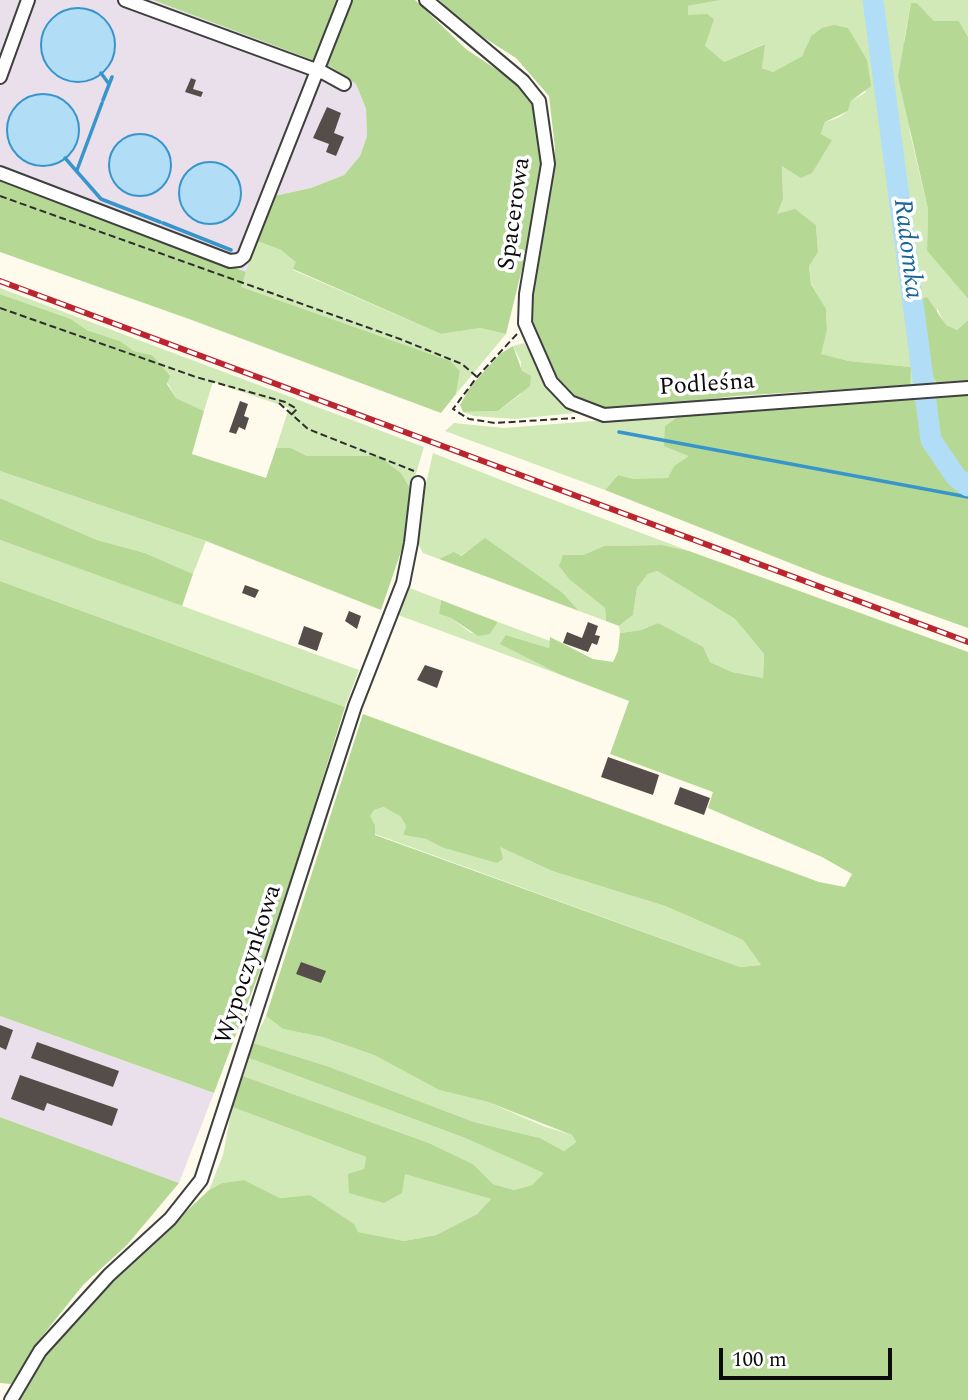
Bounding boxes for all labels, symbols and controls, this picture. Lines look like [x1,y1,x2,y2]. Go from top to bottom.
street label: Spacerowa [494,156,538,272]
water label: Radomka [884,197,928,301]
street label: Podleśna [658,368,756,404]
street label: Wypoczynkowa [211,882,289,1048]
scale bar [723,1334,896,1378]
text: 100 m [732,1344,787,1376]

